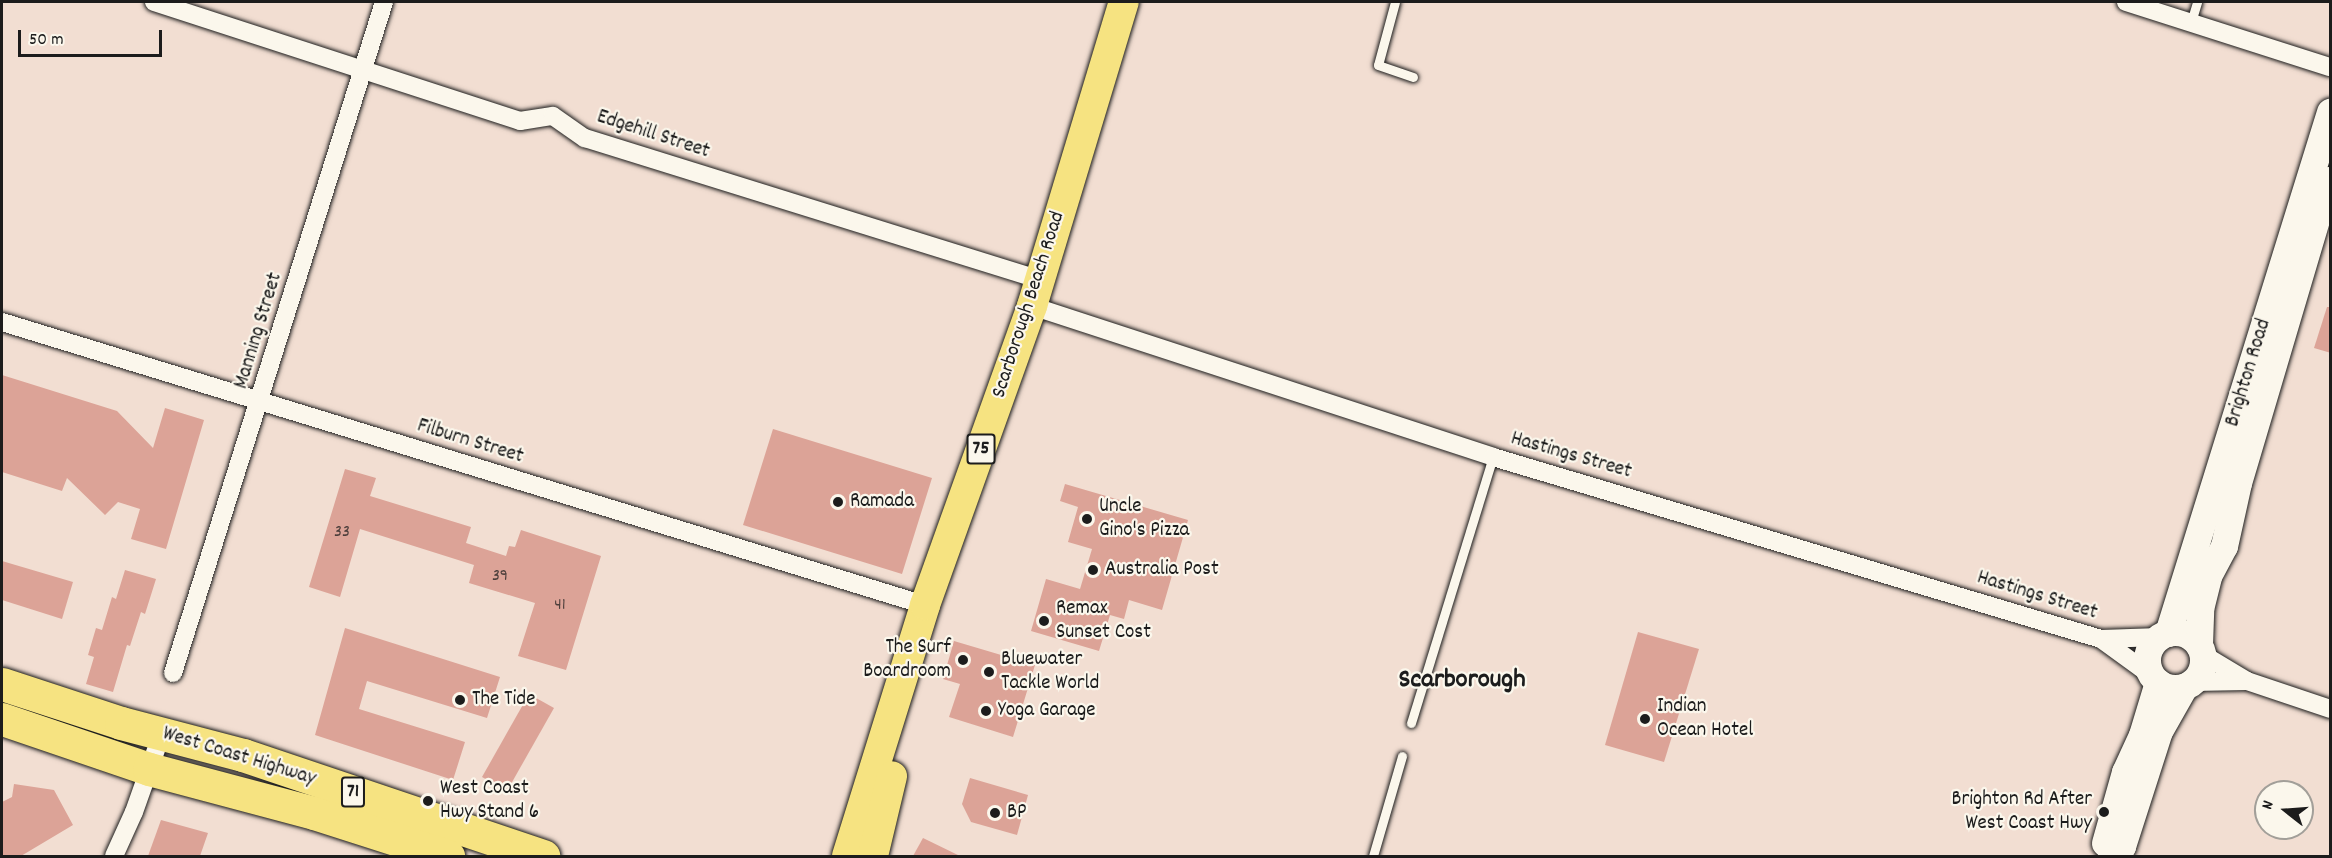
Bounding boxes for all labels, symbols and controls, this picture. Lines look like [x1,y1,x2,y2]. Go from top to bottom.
scale bar [21,18,165,56]
text: 50 m [29,28,64,53]
street label: Edgehill Street [593,105,713,165]
street label: Scarborough Beach Road [987,208,1071,402]
street label: Manning Street [229,270,289,392]
street label: Brighton Road [2221,316,2277,430]
street label: Filburn Street [414,414,526,470]
street label: Hastings Street [1508,427,1634,485]
road number: 75 [966,432,996,466]
place label: Ramada [850,489,914,515]
place label: Uncle Gino's Pizza [1099,494,1189,544]
marker: Ramada [831,495,845,509]
marker: Uncle Gino's Pizza [1080,512,1094,526]
house number: 33 [334,522,350,544]
place label: Australia Post [1105,557,1219,583]
marker: Australia Post [1086,563,1100,577]
house number: 39 [492,566,508,588]
street label: Hastings Street [1974,566,2100,626]
house number: 41 [554,595,566,617]
place label: Remax Sunset Cost [1056,596,1151,646]
marker: Remax Sunset Cost [1037,614,1051,628]
place label: The Surf Boardroom [863,635,951,685]
place label: Bluewater Tackle World [1001,647,1099,697]
marker: The Surf Boardroom [956,653,970,667]
marker: Bluewater Tackle World [982,665,996,679]
district label: Scarborough [1398,665,1526,697]
place label: The Tide [472,687,535,713]
marker: The Tide [453,693,467,707]
place label: Indian Ocean Hotel [1657,694,1753,744]
place label: Yoga Garage [998,698,1095,724]
marker: Yoga Garage [979,704,993,718]
marker: Indian Ocean Hotel [1638,712,1652,726]
street label: West Coast Highway [159,722,319,792]
road number: 71 [340,775,366,809]
place label: West Coast Hwy Stand 6 [440,776,539,826]
north arrow [2254,780,2314,840]
place label: Brighton Rd After West Coast Hwy [1951,787,2092,837]
marker: West Coast Hwy Stand 6 [421,794,435,808]
text: N [2256,798,2280,812]
place label: BP [1007,800,1026,826]
marker: Brighton Rd After West Coast Hwy [2097,805,2111,819]
marker: BP [988,806,1002,820]

